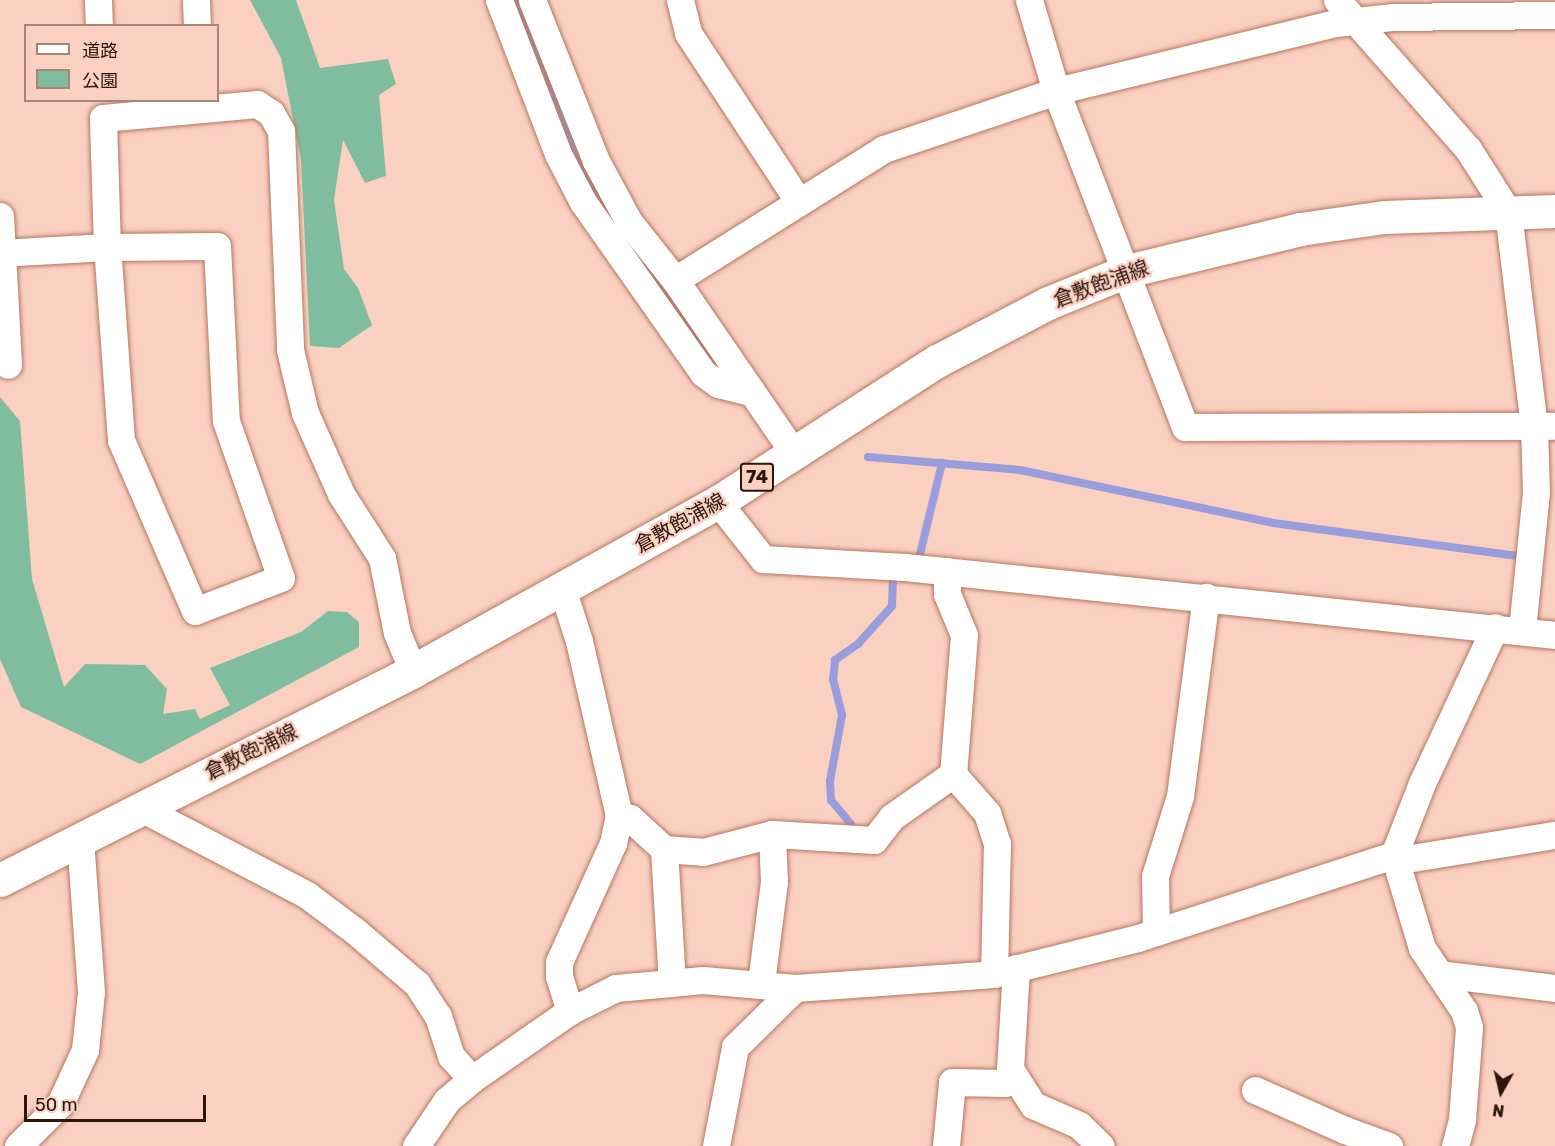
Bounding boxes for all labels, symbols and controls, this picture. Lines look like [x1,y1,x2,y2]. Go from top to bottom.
legend [24,24,219,102]
text: 道路 [82,40,118,62]
text: 公園 [82,70,118,92]
street label: 倉敷飽浦線 [1050,256,1152,312]
road number: 74 [739,462,775,492]
street label: 倉敷飽浦線 [630,488,730,558]
street label: 倉敷飽浦線 [201,719,301,785]
north arrow [1471,1062,1531,1122]
scale bar [27,1083,208,1121]
text: 50 m [35,1094,78,1116]
text: N [1491,1100,1505,1121]

